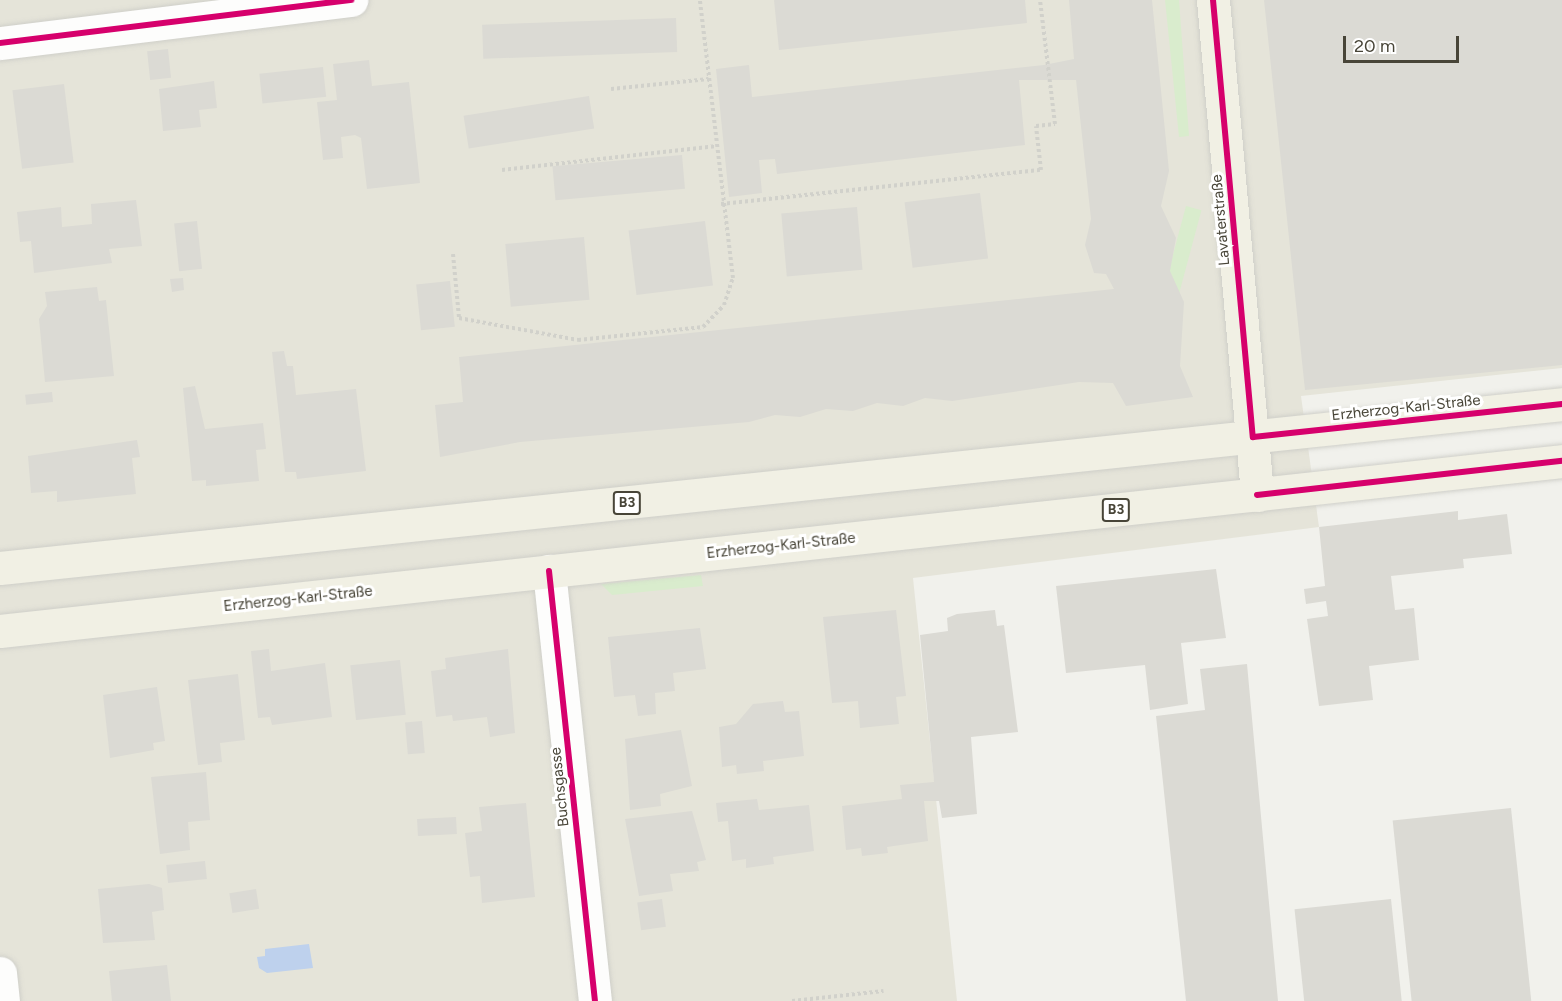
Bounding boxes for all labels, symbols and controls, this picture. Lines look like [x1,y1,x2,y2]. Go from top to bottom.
scale bar [1346,24,1462,62]
text: 20 m [1354,35,1395,57]
street label: Lavaterstraße [1208,174,1234,266]
street label: Erzherzog-Karl-Straße [1331,391,1481,425]
road number: B3 [612,492,642,514]
road number: B3 [1101,499,1131,521]
street label: Erzherzog-Karl-Straße [706,529,856,563]
street label: Erzherzog-Karl-Straße [223,582,373,616]
street label: Buchsgasse [547,746,573,828]

